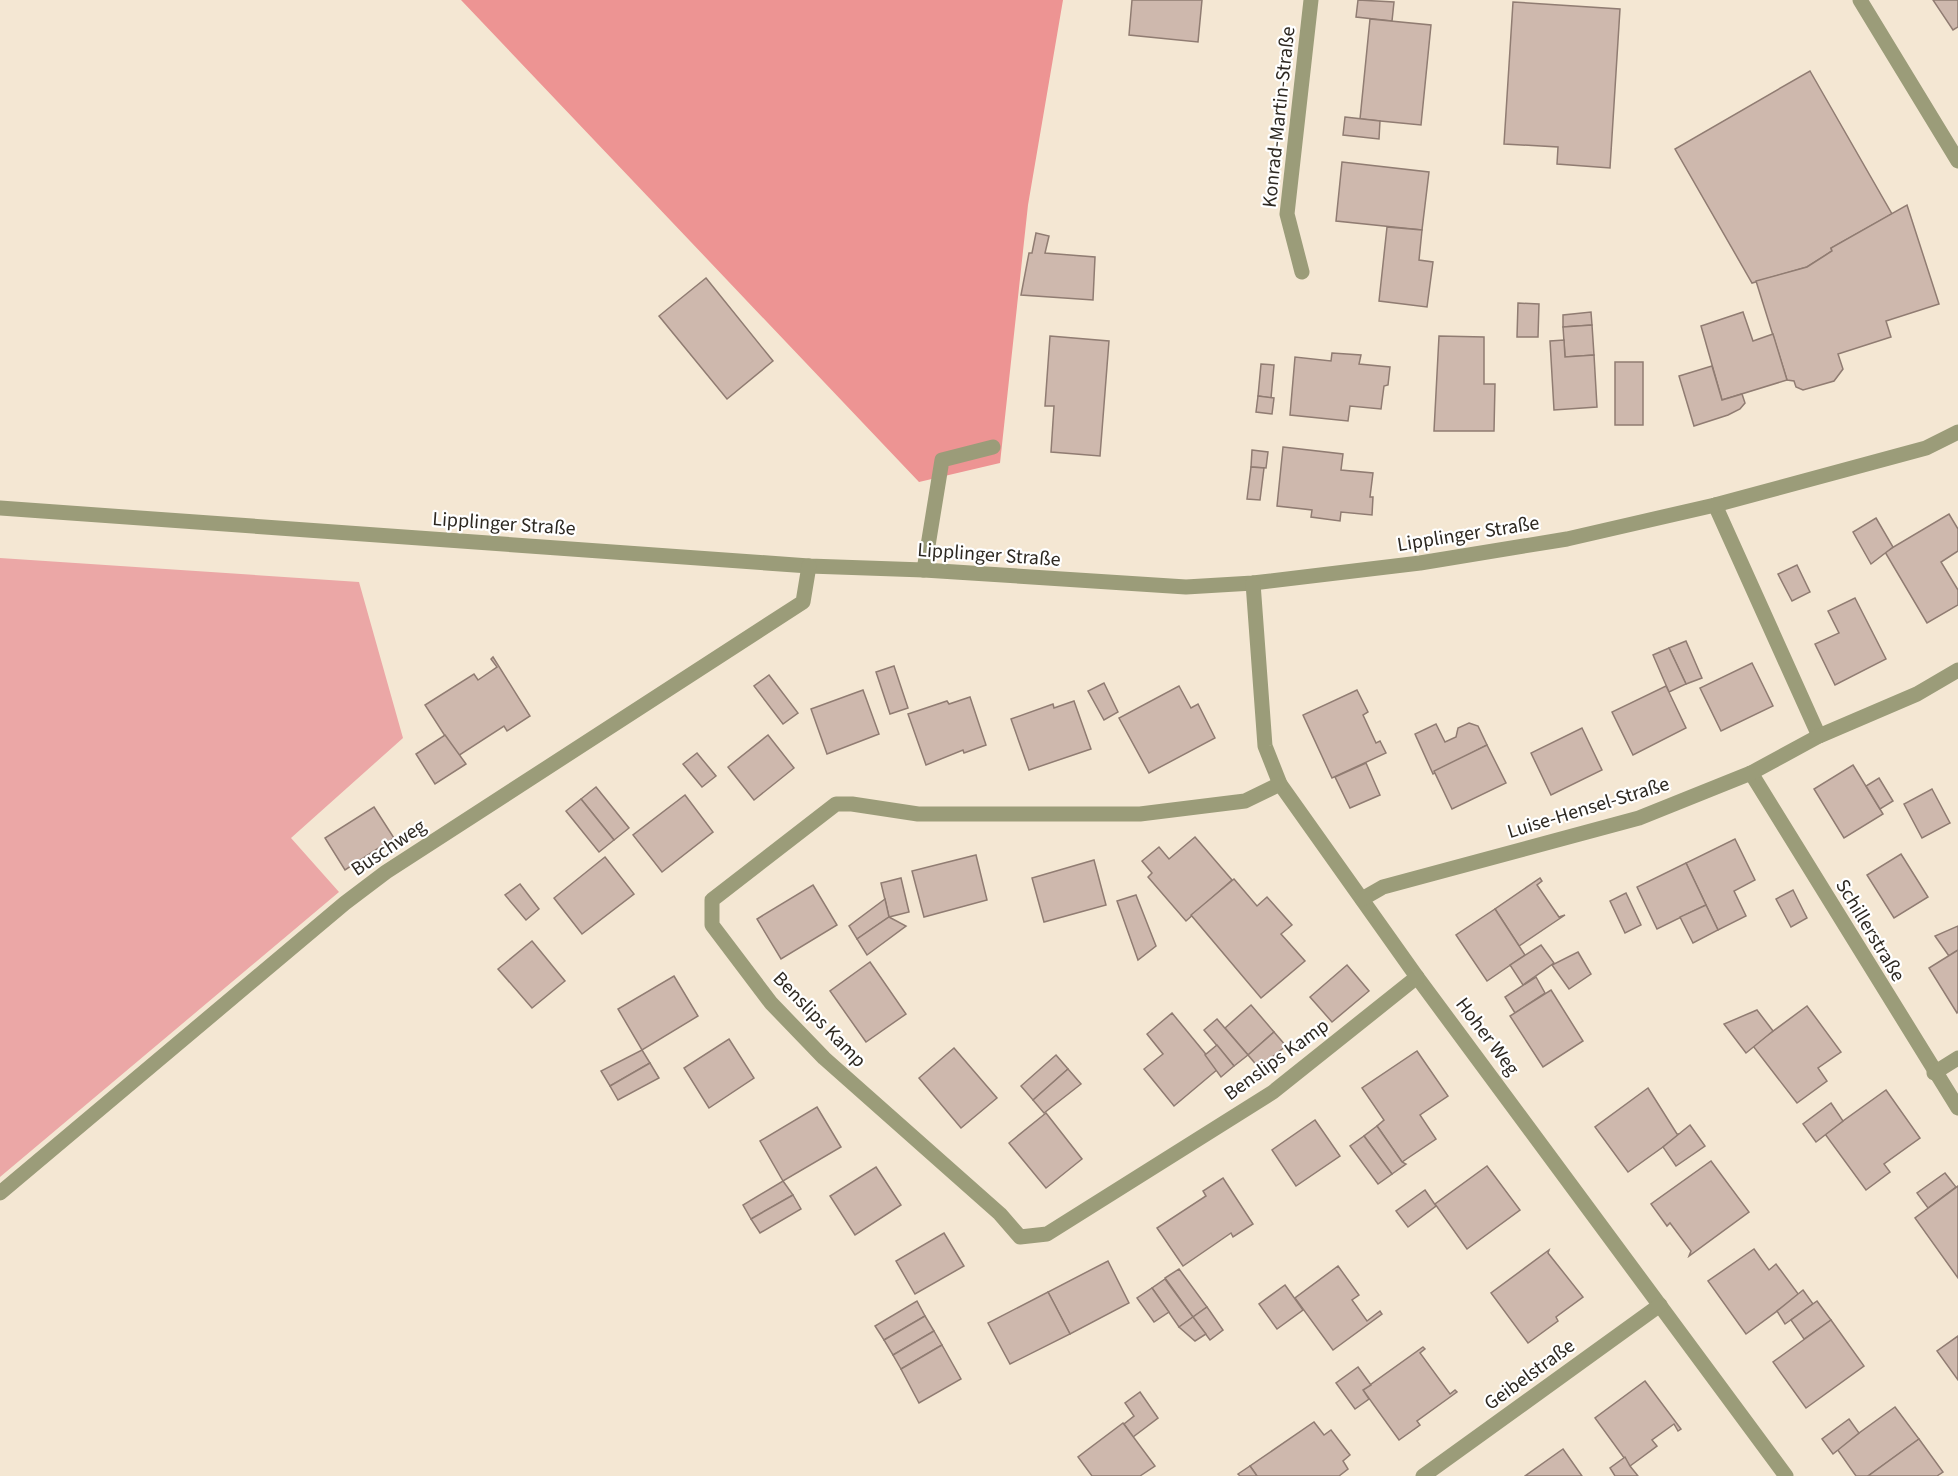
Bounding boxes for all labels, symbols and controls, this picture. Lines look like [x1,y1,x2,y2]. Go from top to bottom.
street label: Konrad-Martin-Straße [1256,25,1302,209]
street label: Lipplinger Straße [431,505,577,543]
street label: Lipplinger Straße [1395,509,1541,559]
street label: Lipplinger Straße [916,536,1062,574]
street label: Luise-Hensel-Straße [1504,770,1673,846]
street label: Buschweg [345,812,432,883]
street label: Schillerstraße [1828,874,1912,987]
street label: Benslips Kamp [766,965,872,1074]
street label: Hoher Weg [1449,992,1526,1081]
street label: Benslips Kamp [1218,1012,1335,1108]
street label: Geibelstraße [1478,1332,1581,1417]

